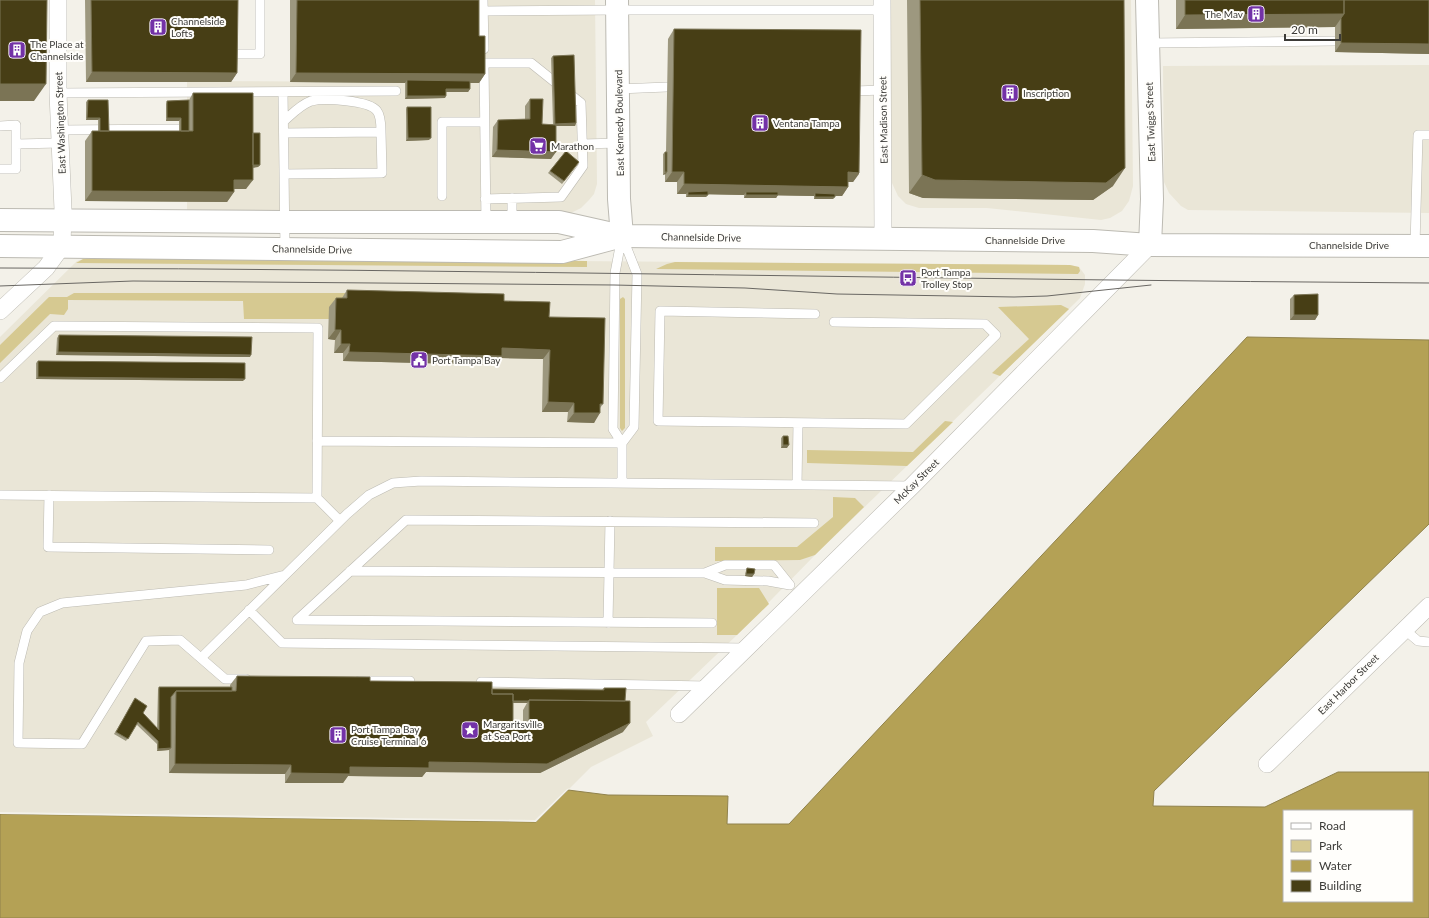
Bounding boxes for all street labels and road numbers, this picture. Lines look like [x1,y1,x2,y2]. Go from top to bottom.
street label: East Kennedy Boulevard [612,70,626,176]
street label: East Washington Street [52,71,68,174]
street label: East Madison Street [876,76,890,164]
street label: East Twiggs Street [1143,82,1157,162]
street label: Channelside Drive [661,230,741,244]
street label: Channelside Drive [985,234,1065,246]
street label: Channelside Drive [1309,239,1389,251]
street label: Channelside Drive [272,242,352,256]
street label: McKay Street [891,456,941,506]
street label: East Harbor Street [1315,651,1381,717]

